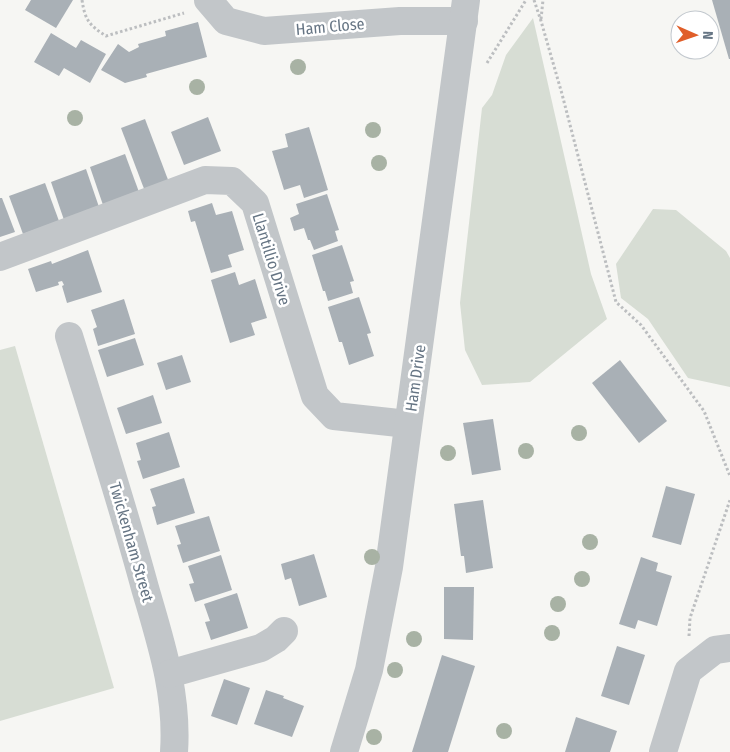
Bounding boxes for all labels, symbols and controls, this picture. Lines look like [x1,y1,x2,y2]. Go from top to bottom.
north arrow [670,10,720,60]
street label: Ham Close [295,14,365,39]
text: N [699,31,716,40]
street label: Llantillio Drive [249,211,295,307]
street label: Ham Drive [401,343,430,413]
street label: Twickenham Street [105,480,158,605]

